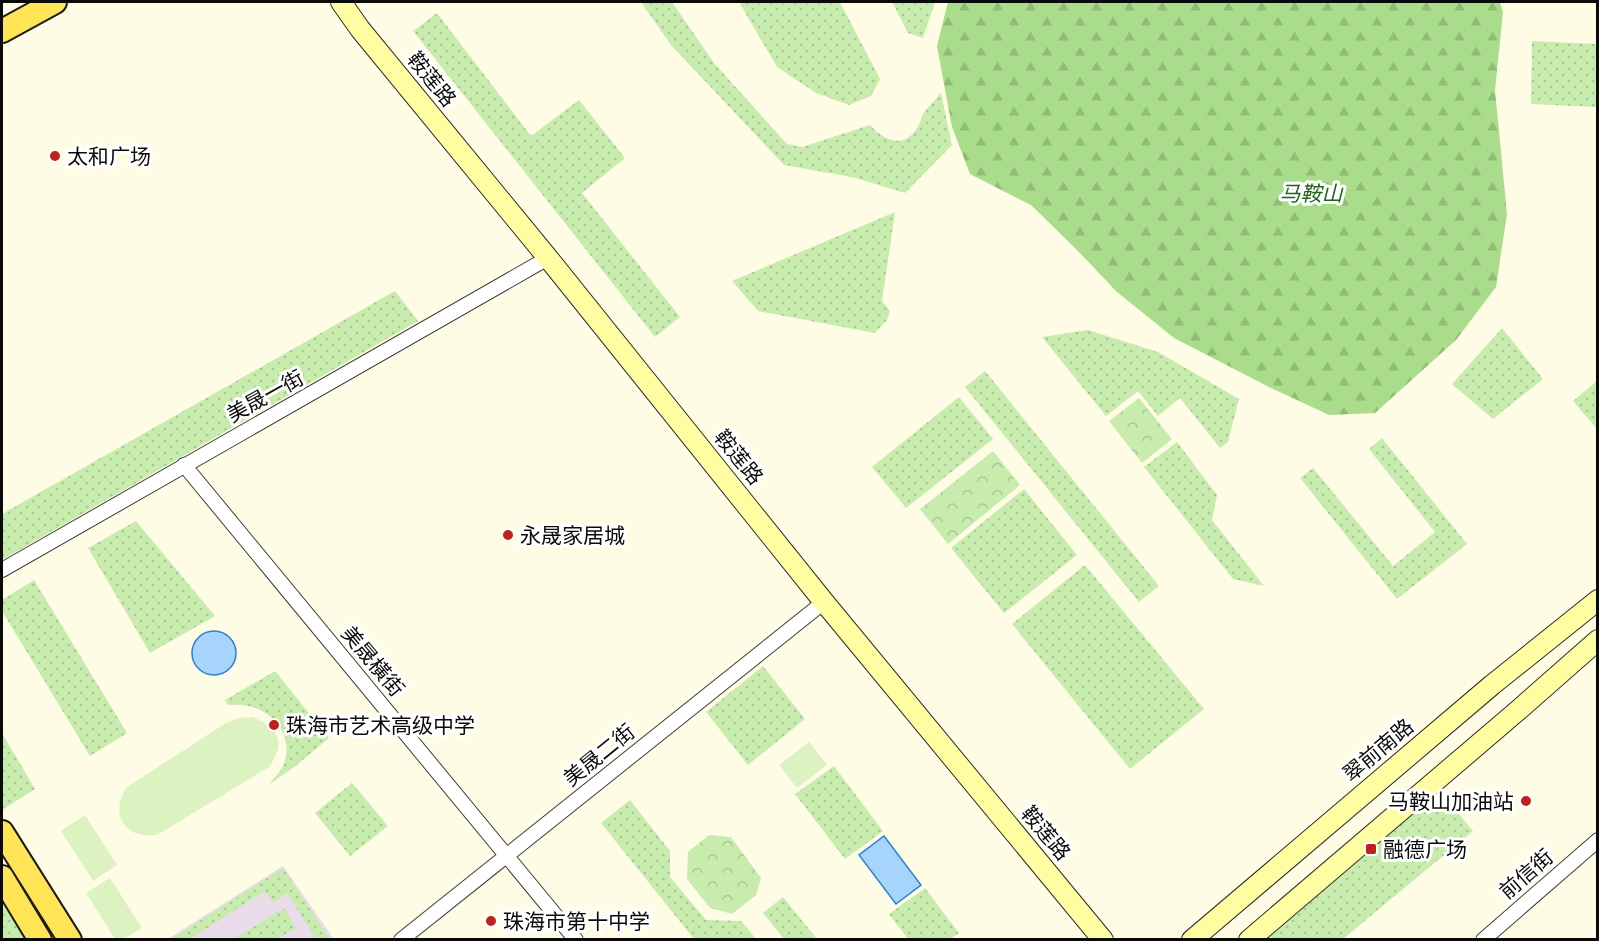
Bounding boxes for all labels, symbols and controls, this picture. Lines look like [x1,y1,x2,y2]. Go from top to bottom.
street label: 鞍莲路 [402,46,462,112]
place label: 太和广场 [67,143,151,170]
marker: 太和广场 [48,149,62,163]
park label: 马鞍山 [1280,180,1344,207]
street label: 美晟一街 [222,364,308,428]
street label: 鞍莲路 [709,424,769,490]
place label: 永晟家居城 [520,522,625,549]
marker: 永晟家居城 [501,528,515,542]
street label: 美晟橫街 [336,620,410,702]
place label: 珠海市艺术高级中学 [286,712,475,739]
street label: 翠前南路 [1337,713,1419,787]
marker: 珠海市艺术高级中学 [267,718,281,732]
street label: 美晟二街 [558,718,640,792]
place label: 马鞍山加油站 [1388,788,1514,815]
marker: 马鞍山加油站 [1519,794,1533,808]
street label: 鞍莲路 [1015,800,1077,866]
place label: 融德广场 [1383,836,1467,863]
marker: 融德广场 [1364,842,1378,856]
street label: 前信街 [1493,843,1559,905]
place label: 珠海市第十中学 [503,908,650,935]
marker: 珠海市第十中学 [484,914,498,928]

